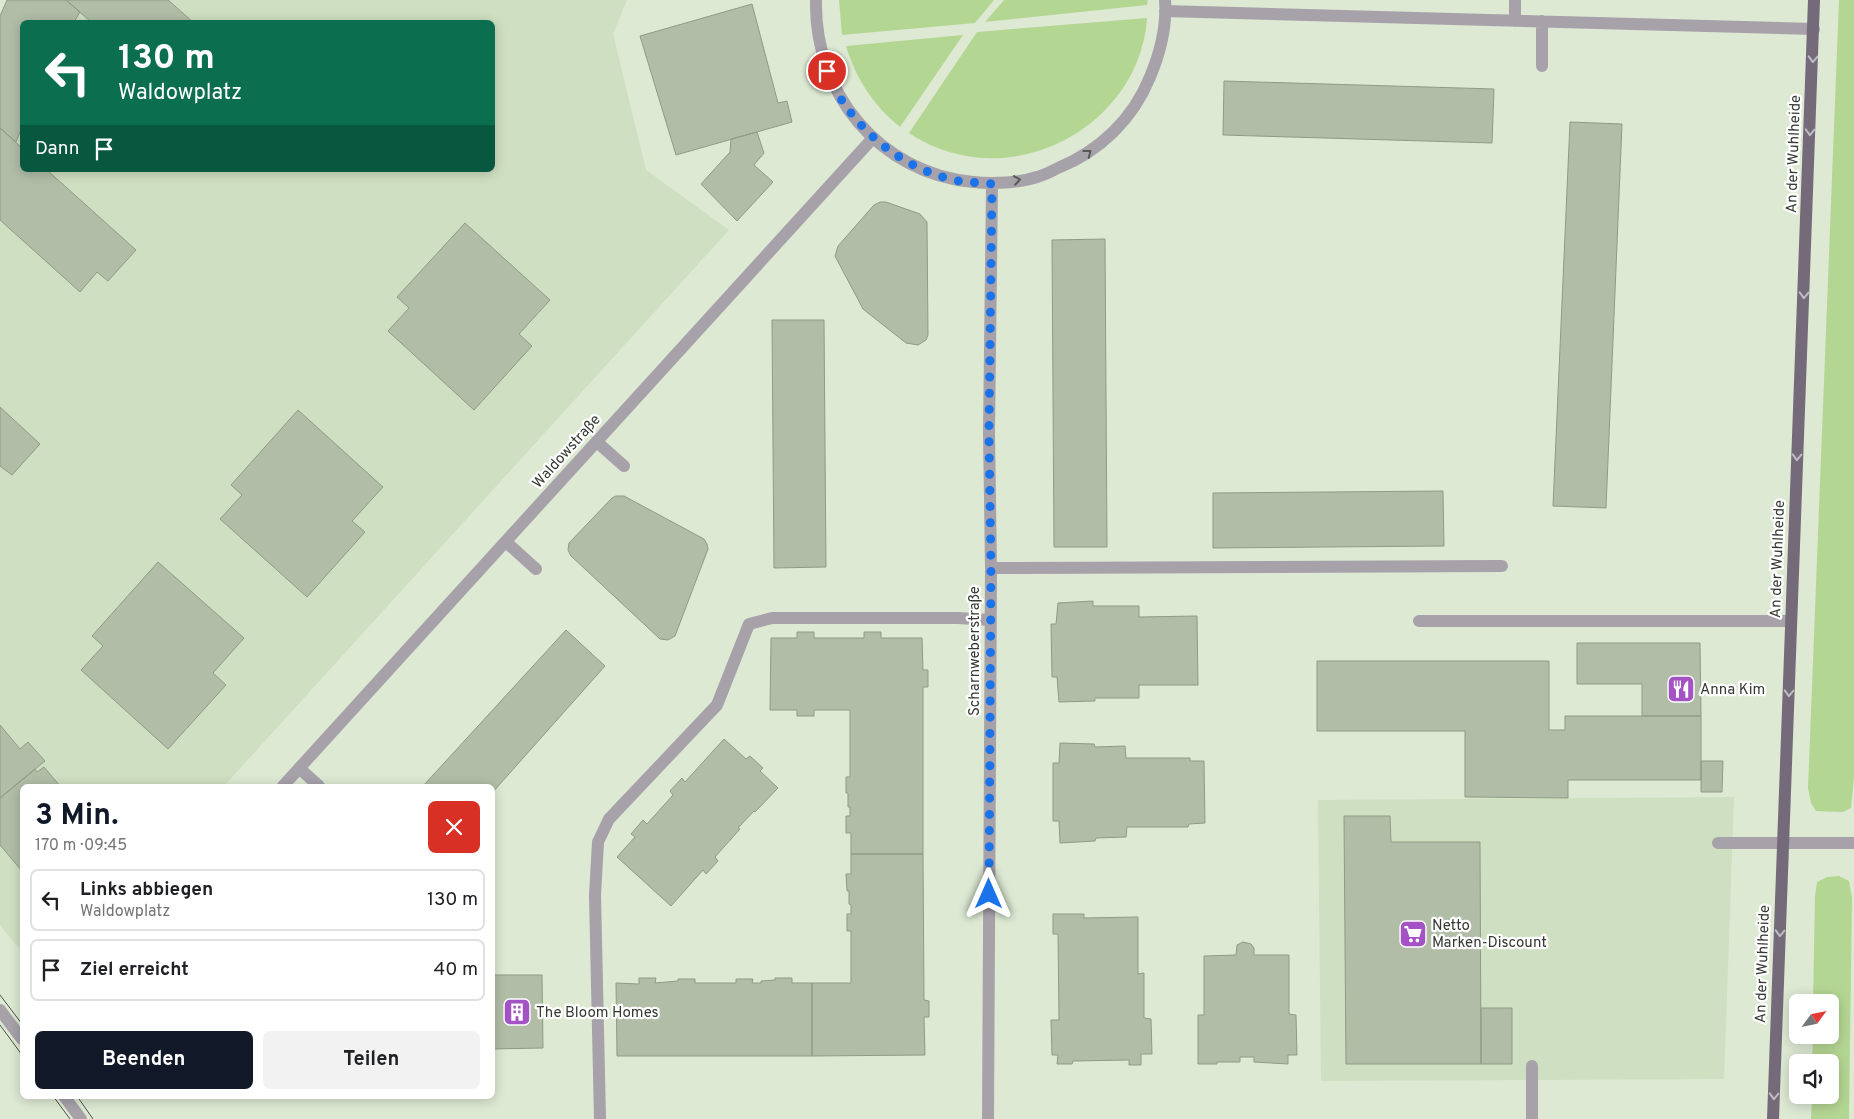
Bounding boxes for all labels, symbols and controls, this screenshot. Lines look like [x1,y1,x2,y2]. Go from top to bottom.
text: 130 m [118,37,215,81]
icon: left [35,40,100,105]
pin [806,50,848,92]
one-way arrow [1807,56,1818,64]
icon: arrive [813,57,841,85]
text: Waldowplatz [118,80,242,107]
street label: An der Wuhlheide [1783,95,1806,213]
one-way arrow [1804,129,1815,137]
icon: arrive [90,135,118,163]
text: Dann [35,137,80,161]
one-way arrow [1082,150,1092,159]
one-way arrow [1013,175,1021,186]
one-way arrow [1798,291,1809,299]
street label: Waldowstraße [529,411,605,493]
one-way arrow [1792,453,1803,461]
street label: An der Wuhlheide [1767,500,1790,618]
street label: Scharnweberstraße [966,586,985,716]
restaurant icon: Anna Kim [1666,674,1696,704]
place label: Anna Kim [1700,681,1765,700]
one-way arrow [1783,690,1794,698]
text: 3 Min. [35,798,119,835]
button: close [428,801,480,853]
text: 170 m · 09:45 [35,836,127,856]
position arrow [962,867,1014,919]
text: Links abbiegen [80,878,213,902]
icon: left [37,886,65,914]
text: 130 m [427,888,478,912]
text: Waldowplatz [80,902,170,922]
street label: An der Wuhlheide [1752,905,1775,1023]
place label: Netto Marken-Discount [1432,917,1547,953]
supermarket icon: Netto Marken-Discount [1398,919,1428,949]
one-way arrow [1775,930,1785,938]
icon: arrive [37,956,65,984]
text: Ziel erreicht [80,958,189,982]
text: 40 m [433,958,478,982]
north arrow [1789,994,1839,1044]
map controls [1789,994,1839,1104]
building icon: The Bloom Homes [502,997,532,1027]
place label: The Bloom Homes [536,1004,659,1023]
button: Beenden [35,1031,253,1089]
button: Teilen [263,1031,480,1089]
button: sound [1789,1054,1839,1104]
one-way arrow [1768,1093,1779,1101]

